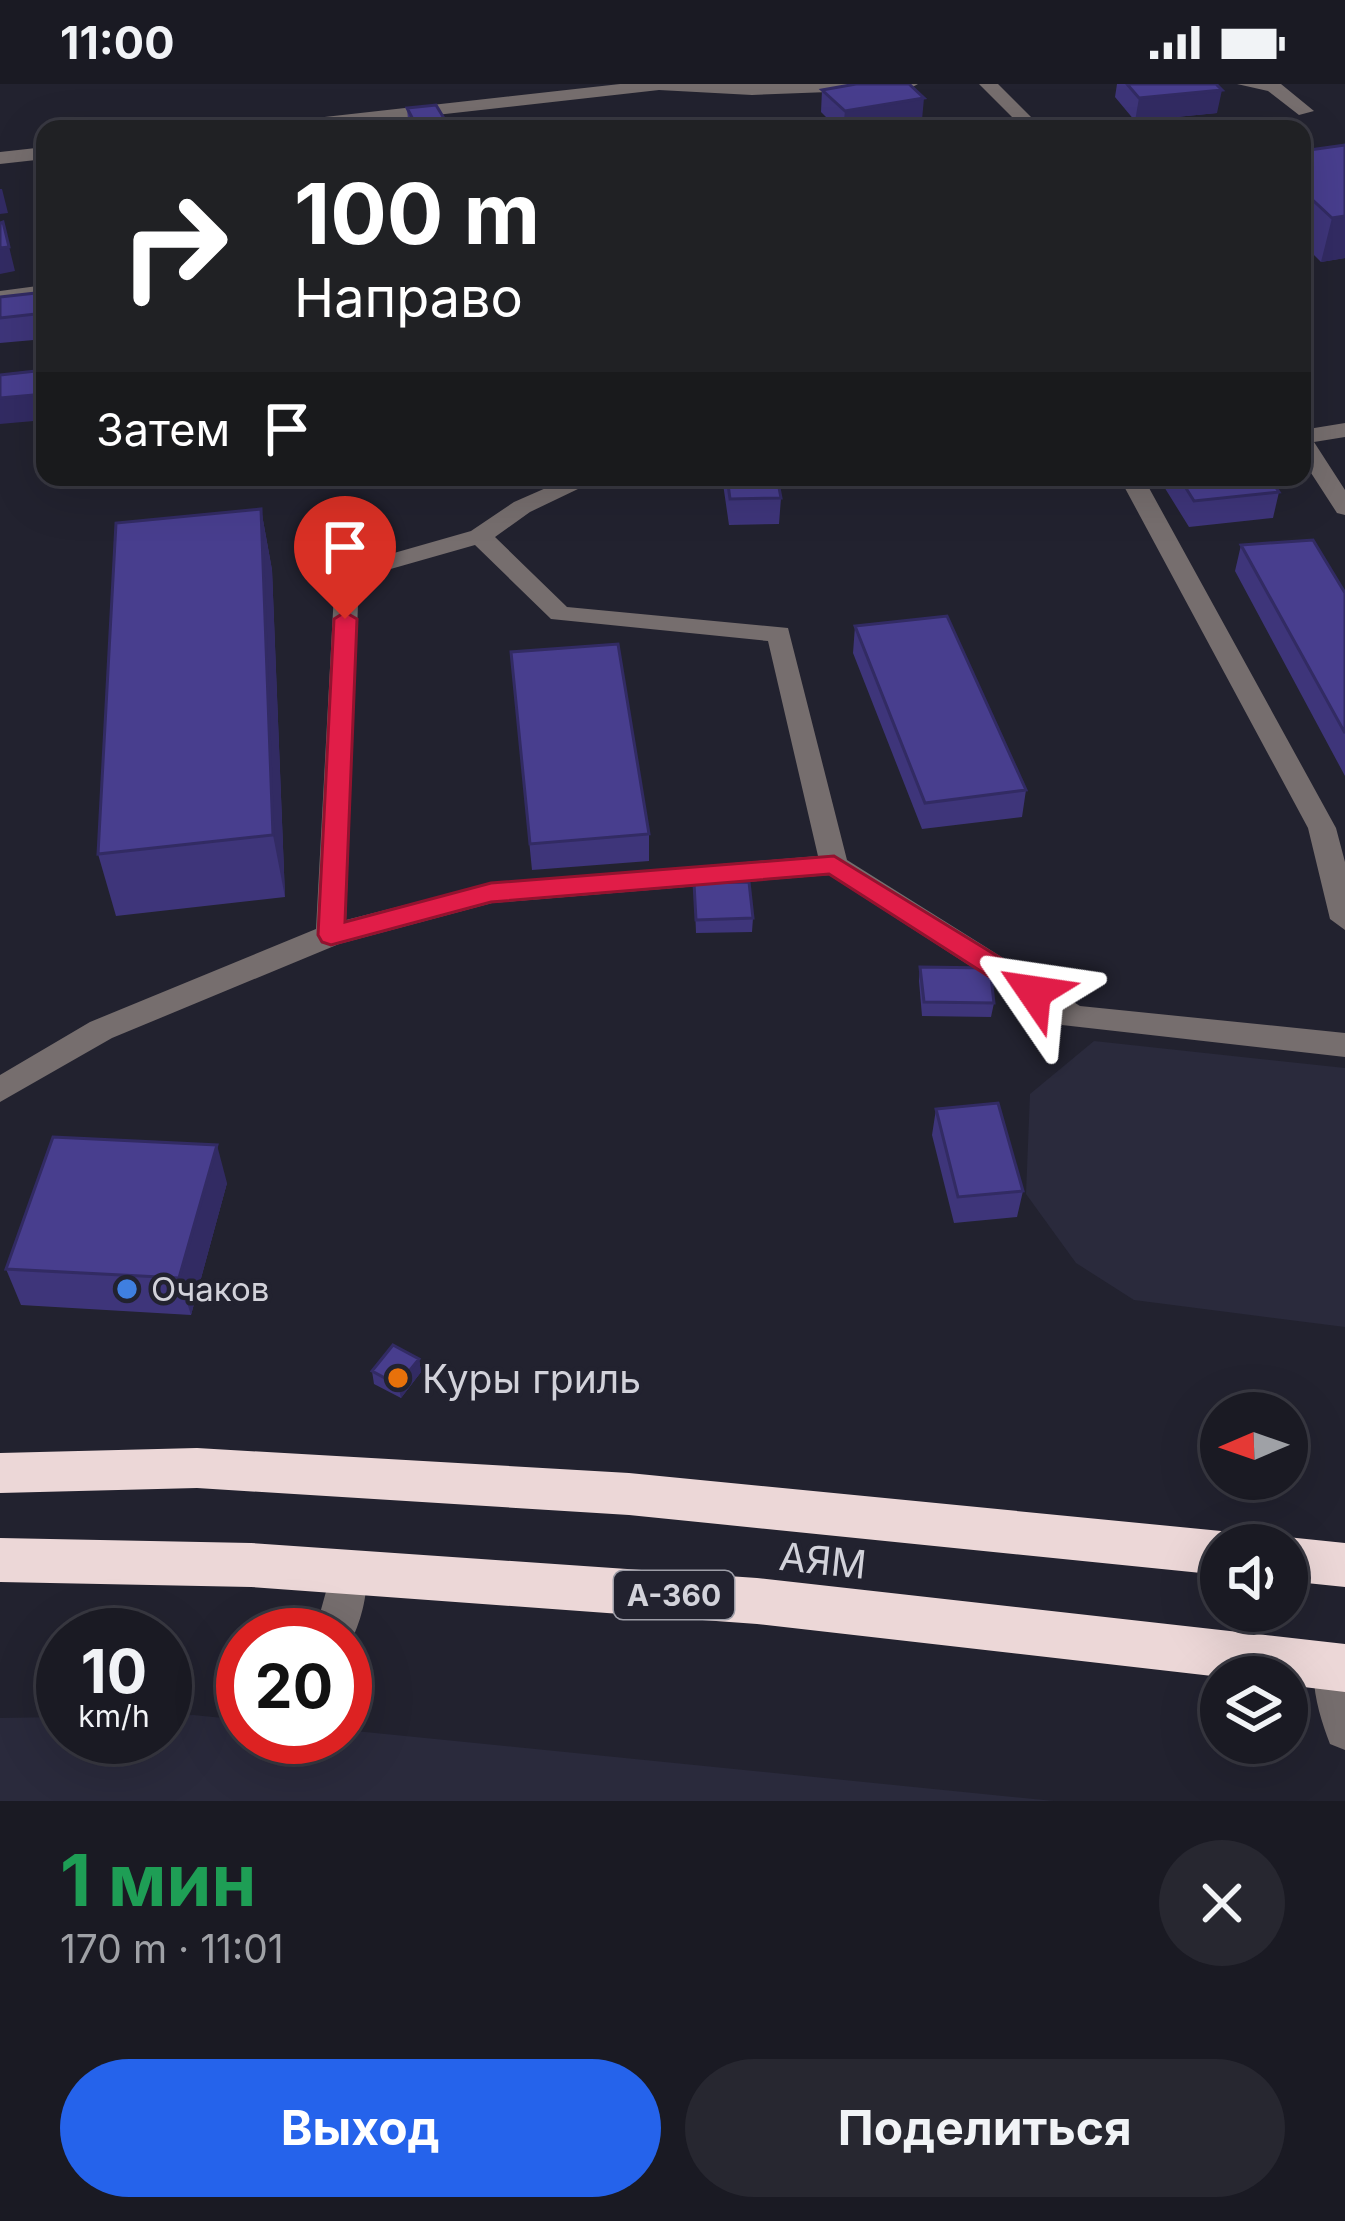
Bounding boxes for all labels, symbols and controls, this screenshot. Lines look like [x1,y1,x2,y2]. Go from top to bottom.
text: 11:00 [60,15,175,70]
text: 100 m [294,163,540,264]
icon: right [96,168,252,324]
text: Направо [294,265,523,330]
icon: arrive [254,396,320,462]
text: Затем [96,402,230,457]
pin [294,496,396,619]
icon: arrive [312,514,378,580]
position arrow [971,929,1097,1055]
place label: Очаков [151,1269,269,1309]
marker: Очаков [114,1276,140,1302]
place label: Куры гриль [422,1355,641,1402]
marker: Куры гриль [385,1365,411,1391]
north arrow [1200,1392,1308,1500]
map controls [1200,1392,1308,1764]
button: sound [1200,1524,1308,1632]
street label: АЯМ [777,1532,869,1588]
road number: А-360 [614,1571,734,1619]
speed limit sign: 20 [216,1608,372,1764]
text: 10 [81,1635,147,1707]
button: layers [1200,1656,1308,1764]
text: km/h [78,1698,150,1734]
text: 1 мин [60,1836,256,1923]
button: close [1159,1840,1285,1966]
text: 170 m · 11:01 [60,1925,284,1972]
button: Выход [60,2059,661,2197]
button: Поделиться [685,2059,1285,2197]

